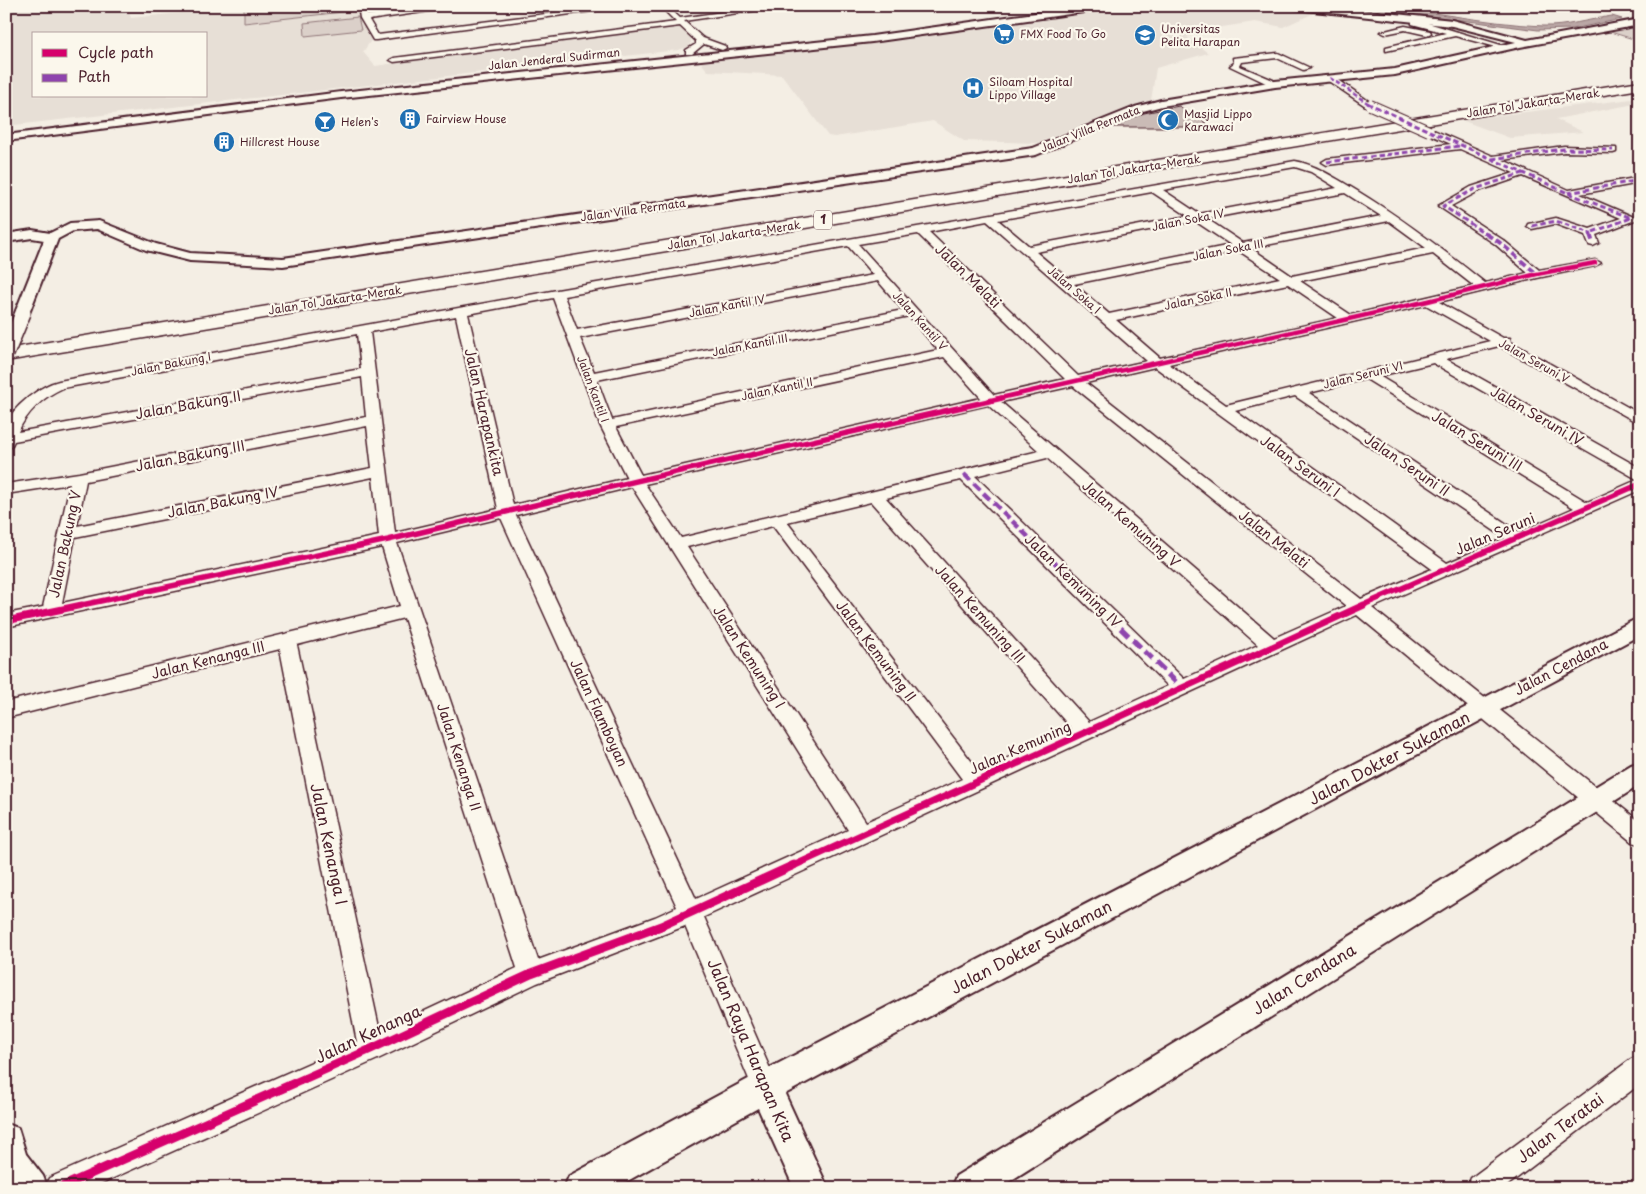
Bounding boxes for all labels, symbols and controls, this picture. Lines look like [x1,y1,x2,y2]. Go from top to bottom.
place label: Universitas Pelita Harapan [1161,20,1240,50]
supermarket icon: FMX Food To Go [992,22,1016,46]
school or university icon: Universitas Pelita Harapan [1133,23,1157,47]
place label: FMX Food To Go [1020,25,1106,42]
legend [32,32,208,98]
text: Cycle path [78,40,154,63]
street label: Jalan Jenderal Sudirman [487,43,621,74]
text: Path [78,64,110,87]
place label: Siloam Hospital Lippo Village [989,73,1073,103]
hospital icon: Siloam Hospital Lippo Village [961,76,985,100]
street label: Jalan Tol Jakarta–Merak [1465,84,1601,121]
street label: Jalan Villa Permata [1038,101,1142,156]
place label: Masjid Lippo Karawaci [1184,105,1252,135]
building icon: Fairview House [398,107,422,131]
mosque icon: Masjid Lippo Karawaci [1156,108,1180,132]
bar icon: Helen's [313,110,337,134]
place label: Fairview House [426,110,507,127]
place label: Helen's [341,113,379,130]
building icon: Hillcrest House [212,130,236,154]
place label: Hillcrest House [240,133,320,150]
street label: Jalan Tol Jakarta–Merak [1066,150,1202,187]
street label: Jalan Villa Permata [579,194,687,225]
street label: Jalan Soka IV [1150,204,1226,235]
road number: 1 [814,210,832,230]
street label: Jalan Tol Jakarta–Merak [666,216,802,253]
street label: Jalan Soka III [1191,234,1265,265]
street label: Jalan Melati [931,239,1006,313]
street label: Jalan Soka I [1044,262,1105,318]
street label: Jalan Tol Jakarta–Merak [267,281,403,318]
street label: Jalan Soka II [1162,283,1233,314]
street label: Jalan Kantil V [889,287,952,354]
street label: Jalan Kantil IV [687,290,767,321]
street label: Jalan Kantil III [711,329,789,360]
street label: Jalan Seruni V [1496,334,1573,387]
street label: Jalan Harapankita [460,346,509,478]
street label: Jalan Bakung I [129,347,213,380]
street label: Jalan Kantil I [573,353,614,425]
street label: Jalan Seruni VI [1321,356,1405,393]
street label: Jalan Kantil II [739,373,814,404]
street label: Jalan Seruni IV [1487,380,1588,451]
street label: Jalan Bakung II [133,385,242,424]
street label: Jalan Seruni III [1428,405,1527,476]
street label: Jalan Seruni II [1361,428,1454,501]
street label: Jalan Seruni I [1256,429,1345,502]
street label: Jalan Bakung III [133,435,246,476]
street label: Jalan Kemuning V [1078,475,1185,572]
street label: Jalan Bakung IV [166,480,281,523]
street label: Jalan Bakung V [43,488,86,599]
street label: Jalan Melati [1235,504,1314,573]
street label: Jalan Seruni [1451,507,1538,560]
street label: Jalan Kemuning IV [1020,529,1127,633]
street label: Jalan Kemuning III [930,560,1030,668]
street label: Jalan Kemuning II [831,596,922,706]
street label: Jalan Kemuning I [708,601,791,712]
street label: Jalan Cendana [1510,633,1611,700]
street label: Jalan Kenanga III [149,635,267,684]
street label: Jalan Flamboyan [565,656,634,770]
street label: Jalan Kenanga II [432,700,487,814]
street label: Jalan Dokter Sukaman [1303,704,1474,810]
street label: Jalan Kemuning [966,716,1074,779]
street label: Jalan Kenanga I [305,781,355,907]
street label: Jalan Dokter Sukaman [945,893,1116,999]
street label: Jalan Cendana [1247,937,1360,1020]
street label: Jalan Raya Harapan Kita [702,954,801,1145]
street label: Jalan Kenanga [310,998,425,1068]
street label: Jalan Teratai [1511,1086,1608,1168]

